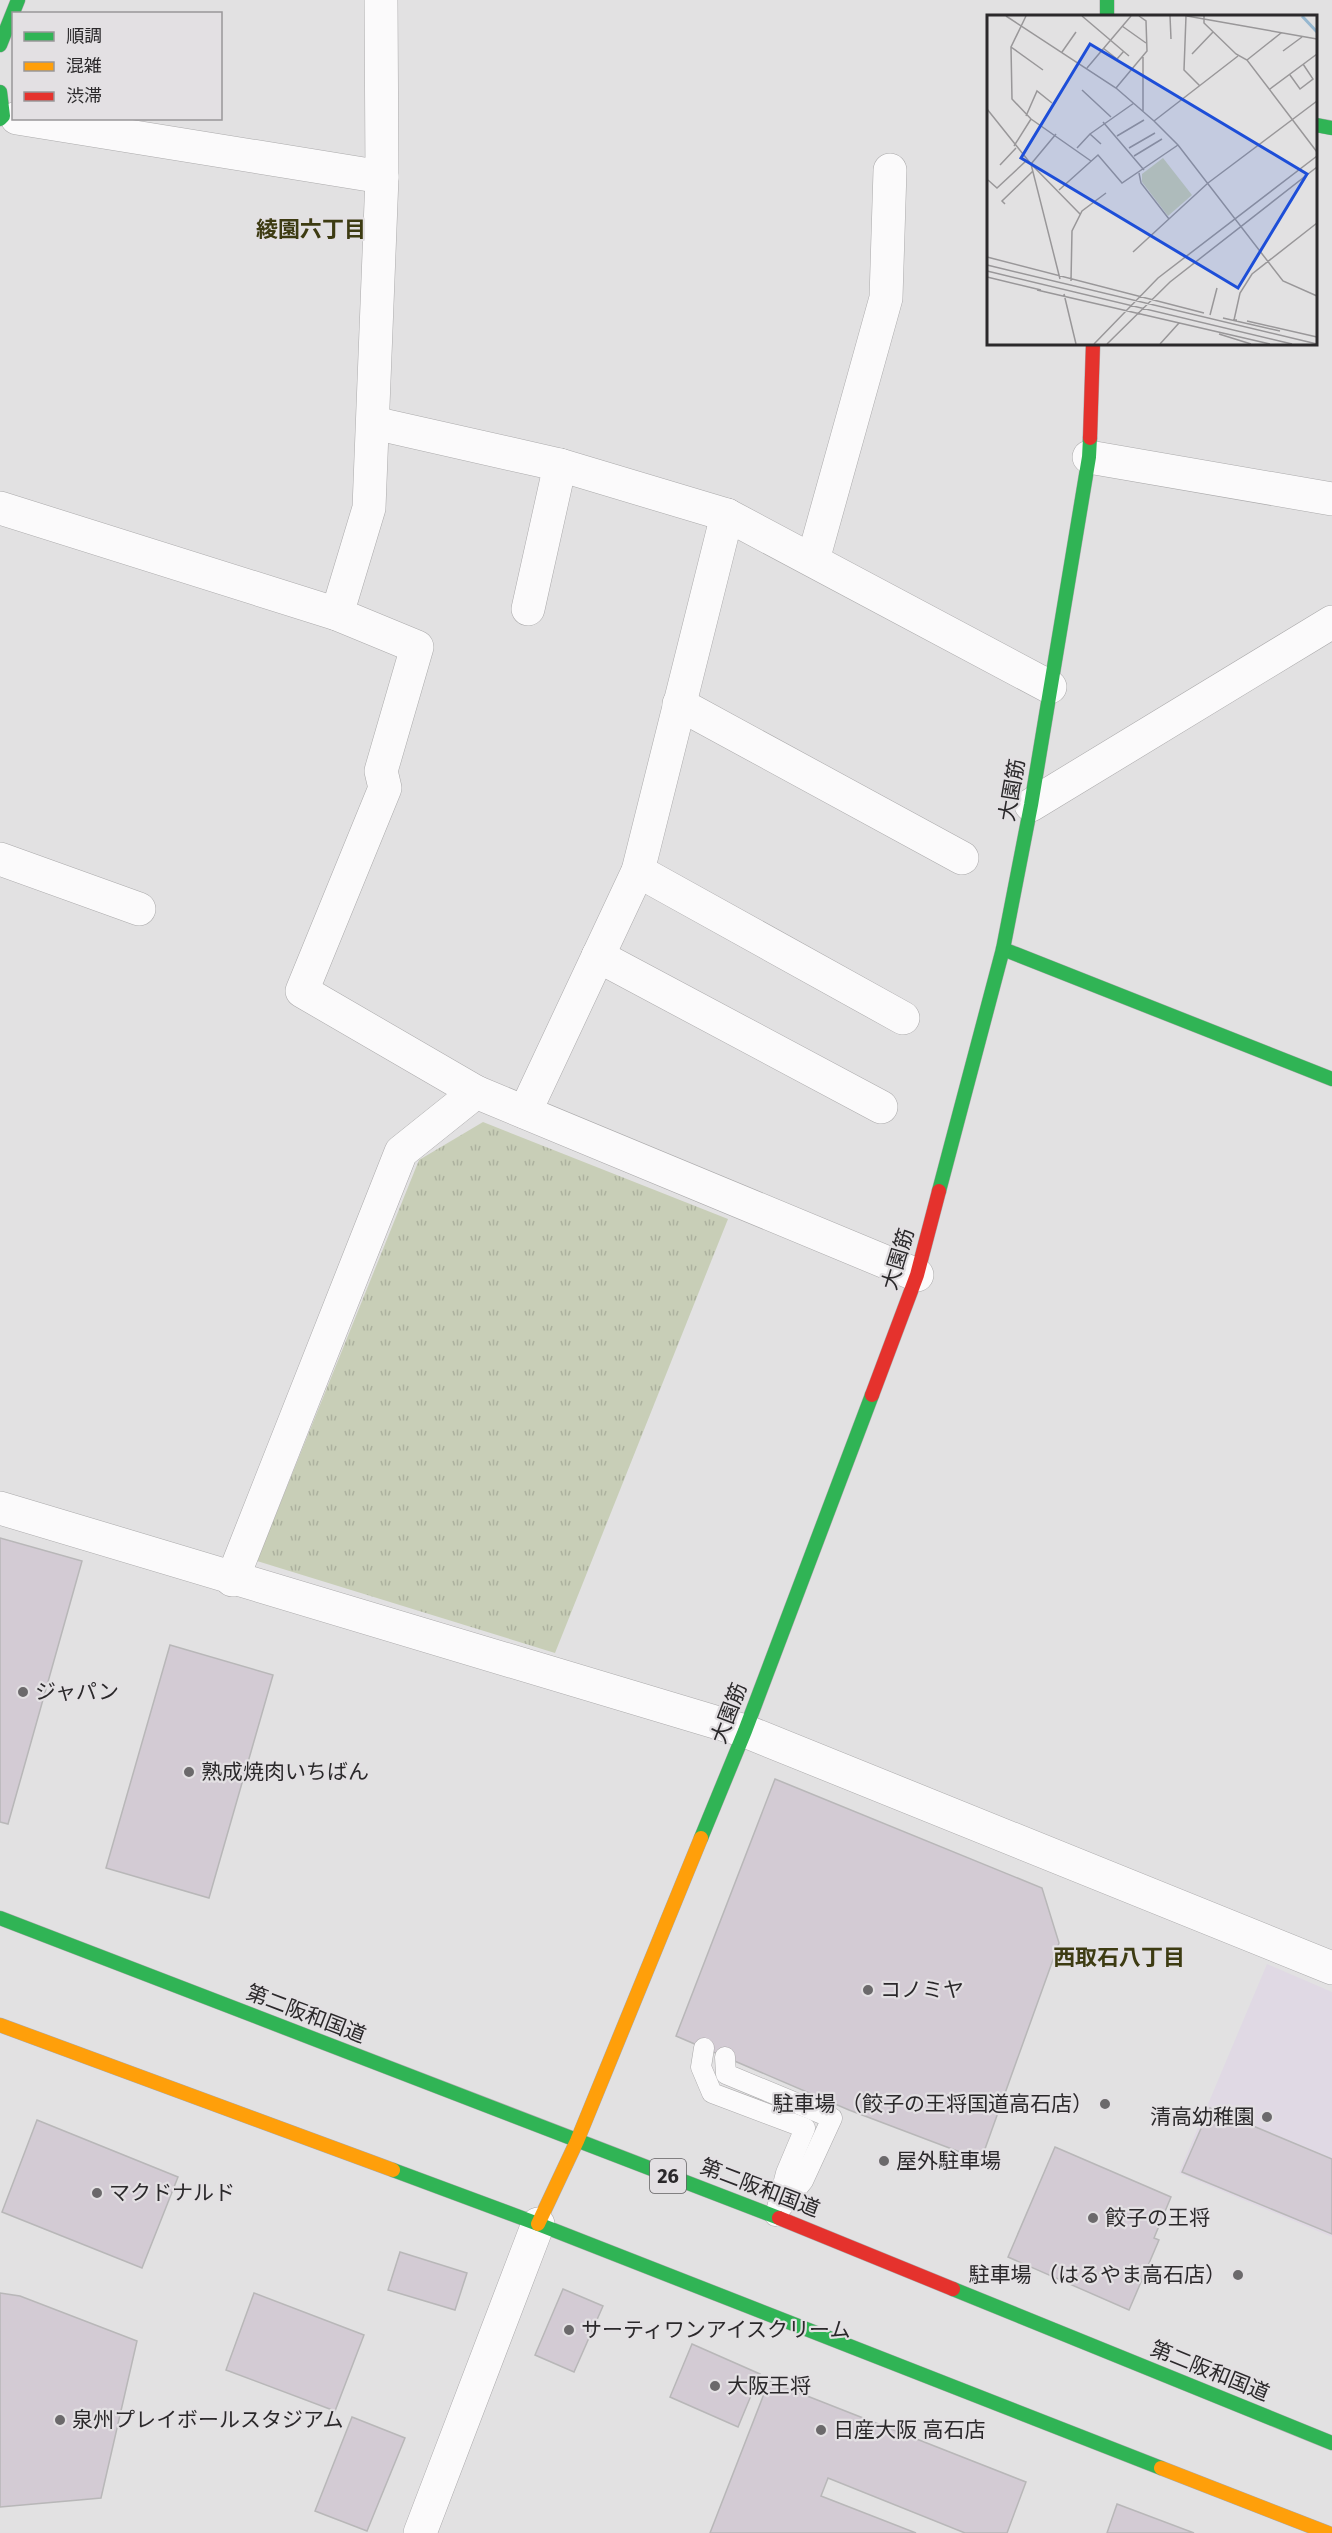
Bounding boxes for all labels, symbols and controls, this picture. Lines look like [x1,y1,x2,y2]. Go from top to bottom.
legend [12,12,222,120]
inset map [987,15,1317,345]
text: 順調 [66,25,102,47]
text: 混雑 [66,55,102,77]
text: 渋滞 [66,85,102,107]
district label: 綾園六丁目 [256,216,366,243]
street label: 大園筋 [994,757,1030,823]
street label: 大園筋 [876,1225,920,1293]
place label: ジャパン [35,1679,119,1705]
street label: 大園筋 [706,1679,752,1747]
marker: ジャパン [16,1685,30,1699]
place label: 熟成焼肉いちばん [201,1759,369,1785]
marker: 熟成焼肉いちばん [182,1765,196,1779]
district label: 西取石八丁目 [1053,1944,1185,1971]
place label: コノミヤ [880,1977,964,2003]
street label: 第二阪和国道 [243,1979,369,2049]
marker: コノミヤ [861,1983,875,1997]
place label: 駐車場 （餃子の王将国道高石店） [772,2091,1093,2117]
marker: 駐車場 （餃子の王将国道高石店） [1098,2097,1112,2111]
place label: 清高幼稚園 [1150,2104,1255,2130]
marker: 清高幼稚園 [1260,2110,1274,2124]
place label: 屋外駐車場 [896,2148,1001,2174]
street label: 第二阪和国道 [697,2153,823,2223]
marker: 屋外駐車場 [877,2154,891,2168]
road number: 26 [650,2159,686,2193]
place label: マクドナルド [109,2180,235,2206]
marker: マクドナルド [90,2186,104,2200]
place label: 餃子の王将 [1105,2205,1210,2231]
marker: 餃子の王将 [1086,2211,1100,2225]
place label: 駐車場 （はるやま高石店） [968,2262,1226,2288]
marker: 駐車場 （はるやま高石店） [1231,2268,1245,2282]
place label: サーティワンアイスクリーム [581,2317,850,2343]
marker: サーティワンアイスクリーム [562,2323,576,2337]
street label: 第二阪和国道 [1147,2335,1273,2407]
place label: 大阪王将 [727,2373,811,2399]
marker: 大阪王将 [708,2379,722,2393]
place label: 泉州プレイボールスタジアム [72,2407,344,2433]
marker: 泉州プレイボールスタジアム [53,2413,67,2427]
place label: 日産大阪 高石店 [833,2417,986,2443]
marker: 日産大阪 高石店 [814,2423,828,2437]

